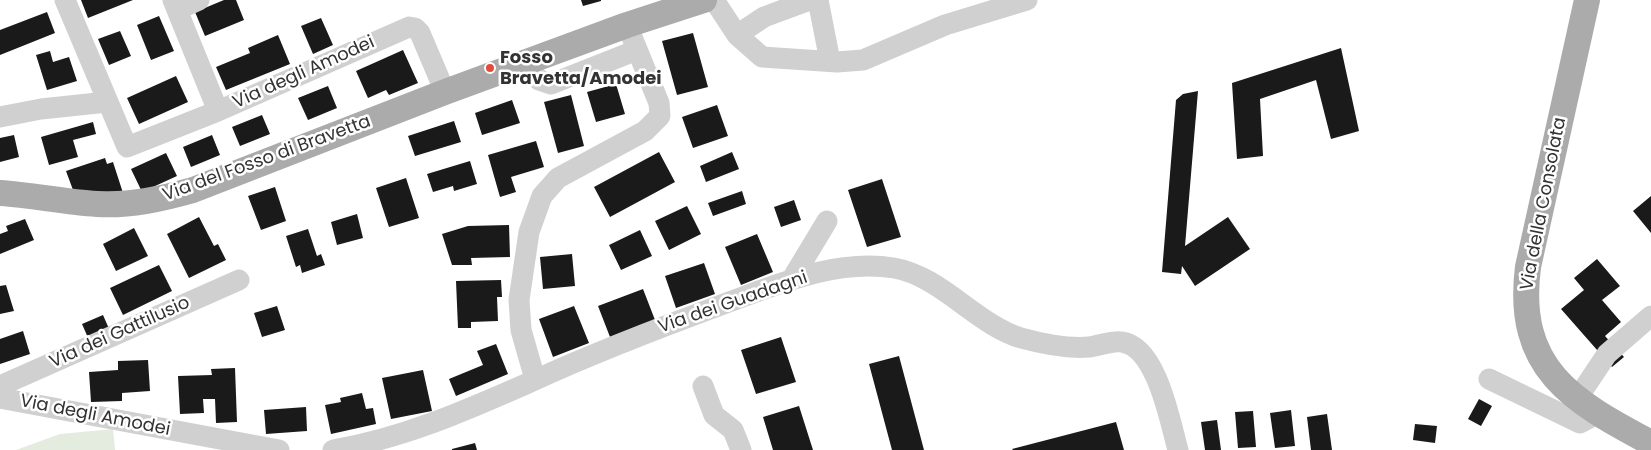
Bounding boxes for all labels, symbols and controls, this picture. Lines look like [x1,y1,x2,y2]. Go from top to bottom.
street label: Via degli Amodei [230,32,378,114]
place label: Fosso Bravetta/Amodei [500,47,662,90]
marker: Fosso Bravetta/Amodei [484,62,496,74]
street label: Via del Fosso di Bravetta [160,111,374,207]
street label: Via della Consolata [1517,116,1571,292]
street label: Via dei Guadagni [656,267,810,339]
street label: Via dei Gattilusio [47,292,193,374]
street label: Via degli Amodei [18,391,172,441]

